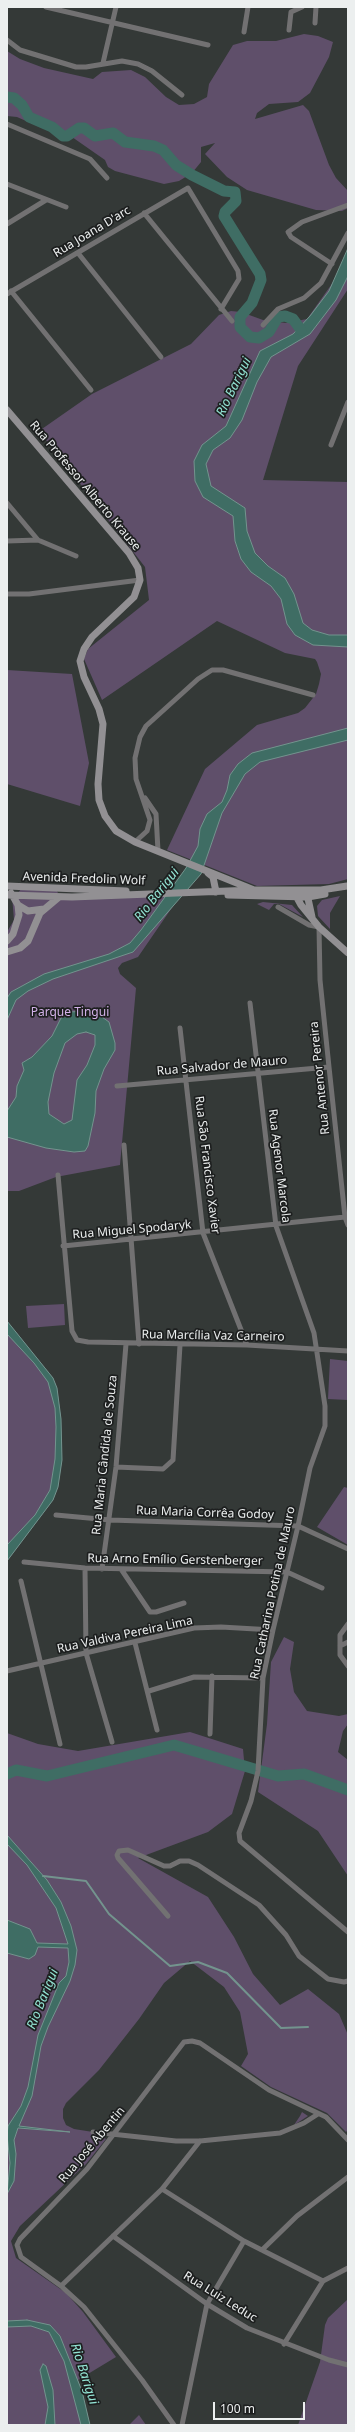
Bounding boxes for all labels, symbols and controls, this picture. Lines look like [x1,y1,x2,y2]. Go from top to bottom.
street label: Rua Joana D'arc [51,203,133,261]
water label: Rio Barigui [213,355,255,419]
street label: Rua Professor Alberto Krause [26,418,144,554]
water label: Rio Barigui [131,865,183,925]
street label: Avenida Fredolin Wolf [22,870,146,888]
park label: Parque Tingui [31,1006,109,1020]
street label: Rua Antenor Pereira [307,1021,333,1135]
street label: Rua Salvador de Mauro [156,1053,288,1079]
street label: Rua São Francisco Xavier [191,1095,223,1235]
street label: Rua Agenor Marcola [265,1108,293,1224]
street label: Rua Miguel Spodaryk [72,1218,192,1242]
street label: Rua Marcília Vaz Carneiro [141,1328,285,1344]
street label: Rua Maria Cândida de Souza [89,1374,121,1536]
street label: Rua Maria Corrêa Godoy [136,1503,274,1523]
street label: Rua Catharina Potina de Mauro [248,1505,298,1681]
street label: Rua Arno Emílio Gerstenberger [87,1551,263,1569]
street label: Rua Valdiva Pereira Lima [56,1614,194,1656]
water label: Rio Barigui [24,1967,62,2031]
street label: Rua José Abentin [56,2104,128,2186]
street label: Rua Luiz Leduc [181,2269,259,2325]
water label: Rio Barigui [67,2341,101,2407]
scale bar [215,2394,307,2420]
text: 100 m [220,2400,255,2417]

